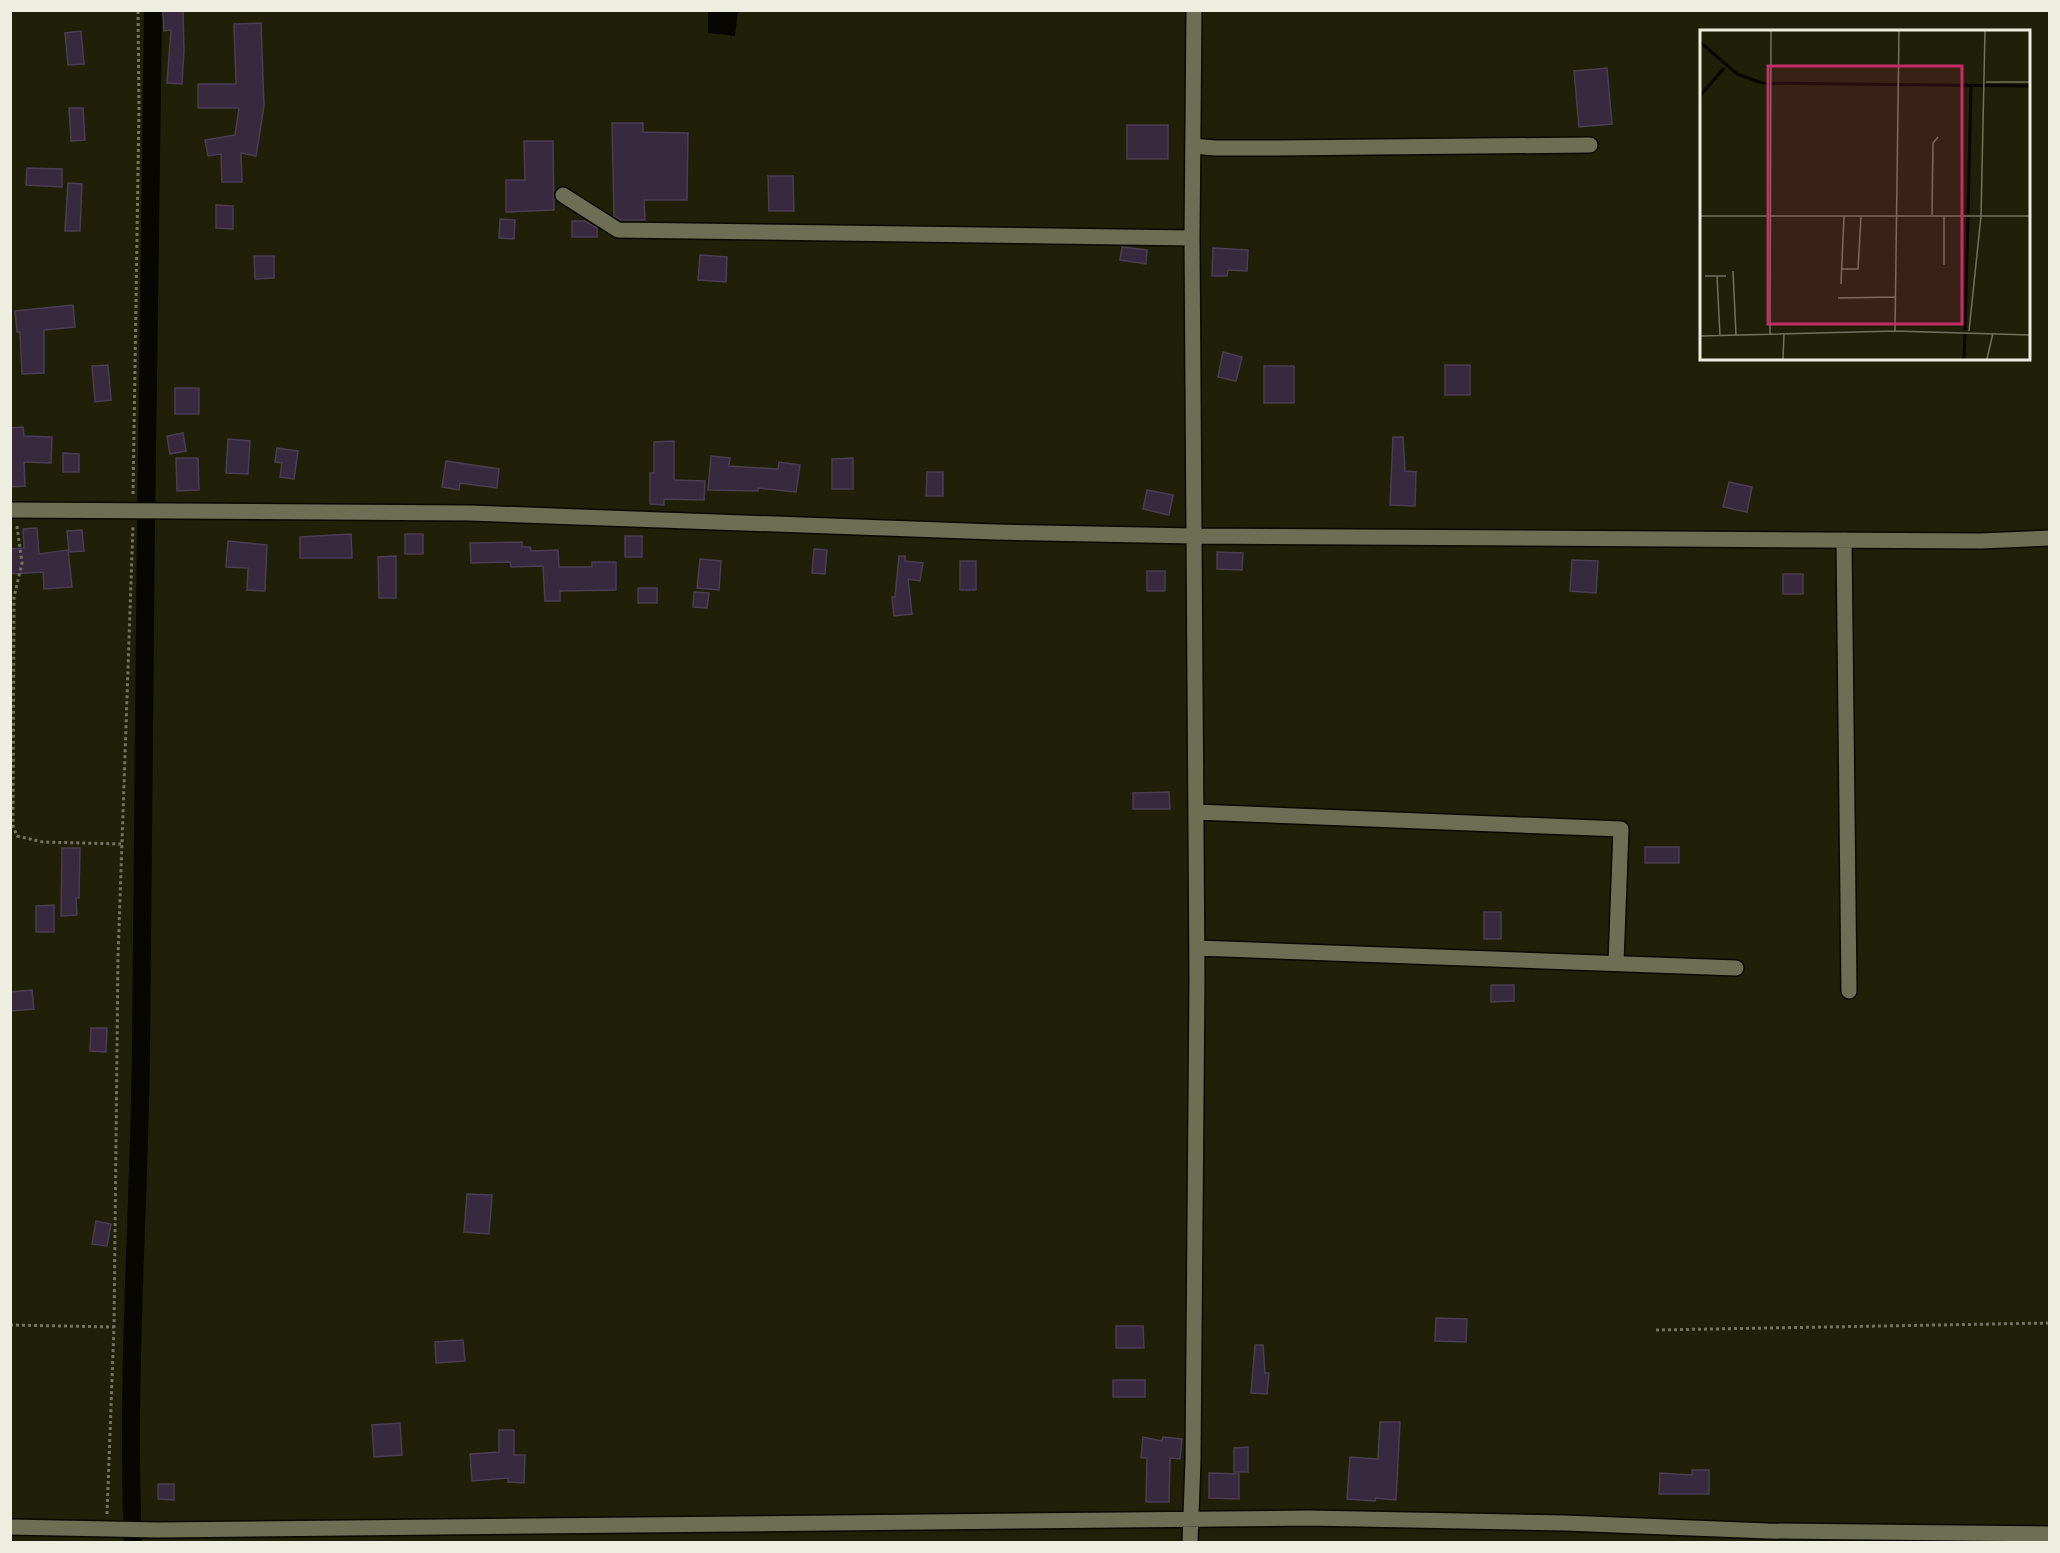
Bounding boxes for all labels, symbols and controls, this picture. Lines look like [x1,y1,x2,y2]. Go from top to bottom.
inset map [1700,30,2030,360]

